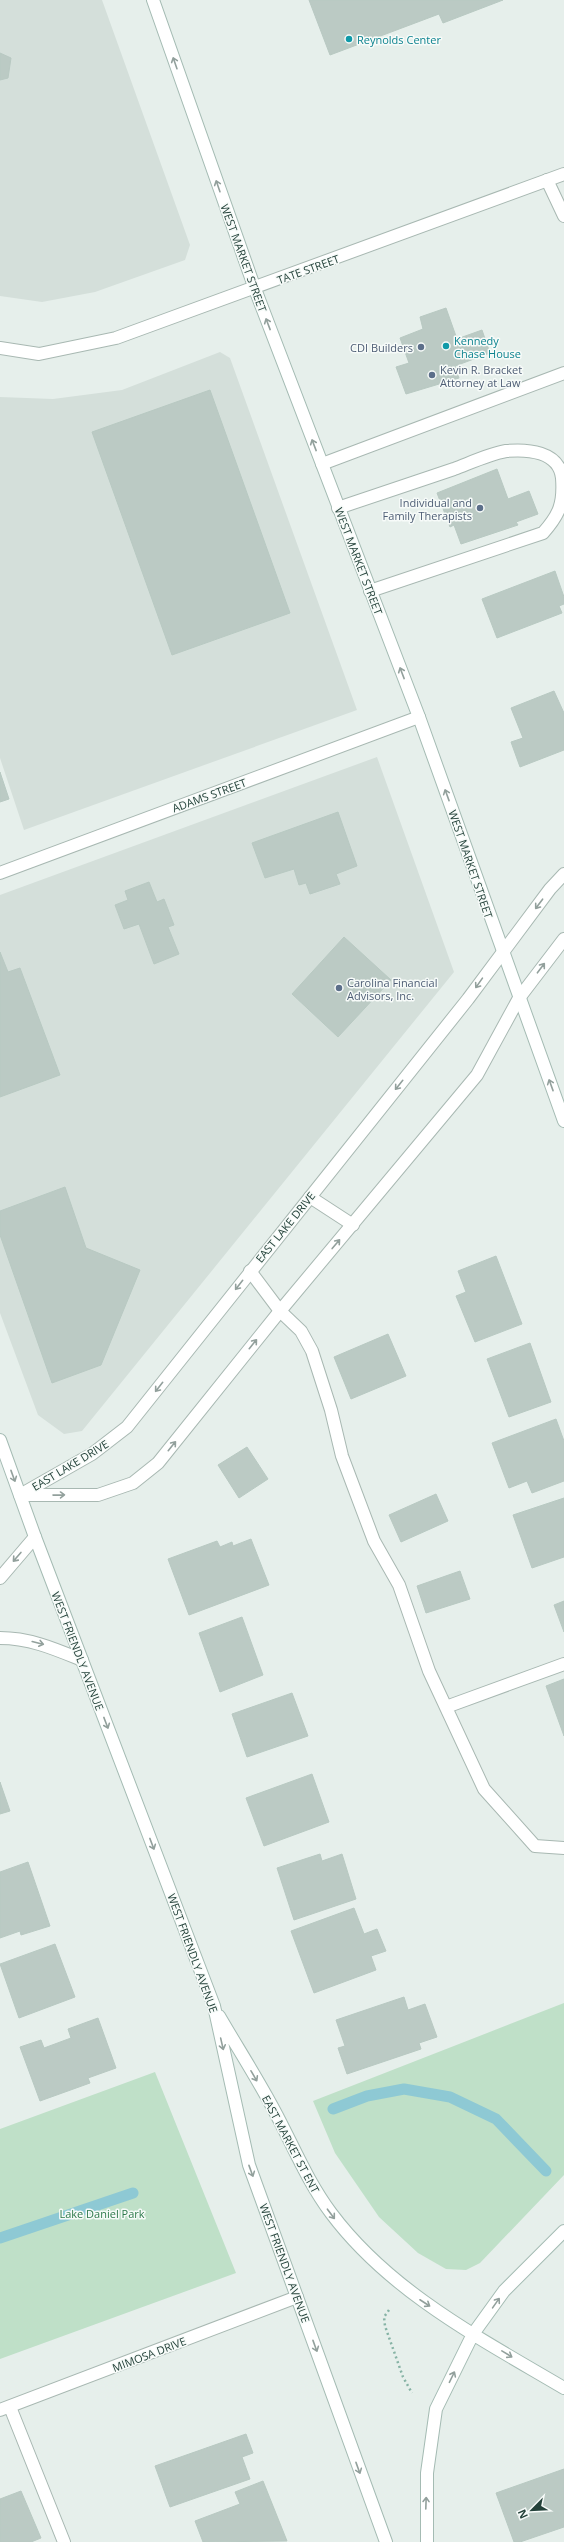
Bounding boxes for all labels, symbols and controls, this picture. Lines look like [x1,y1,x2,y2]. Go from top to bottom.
place label: Reynolds Center [357,32,441,47]
marker: Reynolds Center [344,34,354,44]
one-way arrow [171,58,179,70]
one-way arrow [214,180,222,192]
street label: WEST MARKET STREET [217,202,271,314]
street label: TATE STREET [275,251,341,287]
one-way arrow [263,318,271,330]
place label: Kennedy Chase House [454,333,521,361]
place label: CDI Builders [350,340,413,355]
marker: Kennedy Chase House [441,341,451,351]
marker: CDI Builders [416,342,426,352]
place label: Kevin R. Bracket Attorney at Law [440,362,522,390]
marker: Kevin R. Bracket Attorney at Law [427,370,437,380]
one-way arrow [310,440,318,452]
place label: Individual and Family Therapists [383,495,472,523]
marker: Individual and Family Therapists [475,503,485,513]
street label: WEST MARKET STREET [332,505,386,617]
one-way arrow [397,668,405,680]
street label: ADAMS STREET [170,775,248,815]
one-way arrow [443,789,450,802]
street label: WEST MARKET STREET [445,808,497,920]
one-way arrow [534,898,543,909]
one-way arrow [537,963,545,974]
place label: Carolina Financial Advisors, Inc. [347,975,437,1003]
one-way arrow [475,977,483,988]
marker: Carolina Financial Advisors, Inc. [334,983,344,993]
one-way arrow [546,1079,554,1091]
one-way arrow [394,1080,403,1091]
street label: EAST LAKE DRIVE [252,1188,318,1266]
one-way arrow [332,1239,341,1250]
one-way arrow [235,1280,243,1291]
one-way arrow [249,1339,258,1350]
one-way arrow [154,1382,163,1393]
street label: EAST LAKE DRIVE [29,1436,111,1494]
one-way arrow [168,1441,177,1451]
one-way arrow [10,1470,18,1482]
one-way arrow [52,1491,65,1499]
one-way arrow [13,1552,22,1563]
street label: WEST FRIENDLY AVENUE [48,1590,108,1712]
one-way arrow [32,1640,45,1648]
one-way arrow [102,1717,110,1729]
one-way arrow [148,1838,156,1850]
street label: WEST FRIENDLY AVENUE [164,1891,222,2015]
one-way arrow [219,2037,227,2050]
one-way arrow [251,2070,259,2082]
street label: EAST MARKET ST ENT [259,2092,323,2196]
one-way arrow [248,2164,255,2177]
street label: WEST FRIENDLY AVENUE [256,2201,314,2325]
park label: Lake Daniel Park [59,2206,145,2221]
one-way arrow [327,2208,336,2219]
one-way arrow [492,2297,500,2308]
one-way arrow [420,2298,431,2307]
street label: MIMOSA DRIVE [110,2333,188,2375]
one-way arrow [311,2339,319,2351]
one-way arrow [501,2351,513,2359]
one-way arrow [449,2372,456,2384]
one-way arrow [355,2462,362,2475]
north arrow [512,2490,552,2530]
one-way arrow [423,2497,430,2510]
text: N [514,2507,531,2521]

